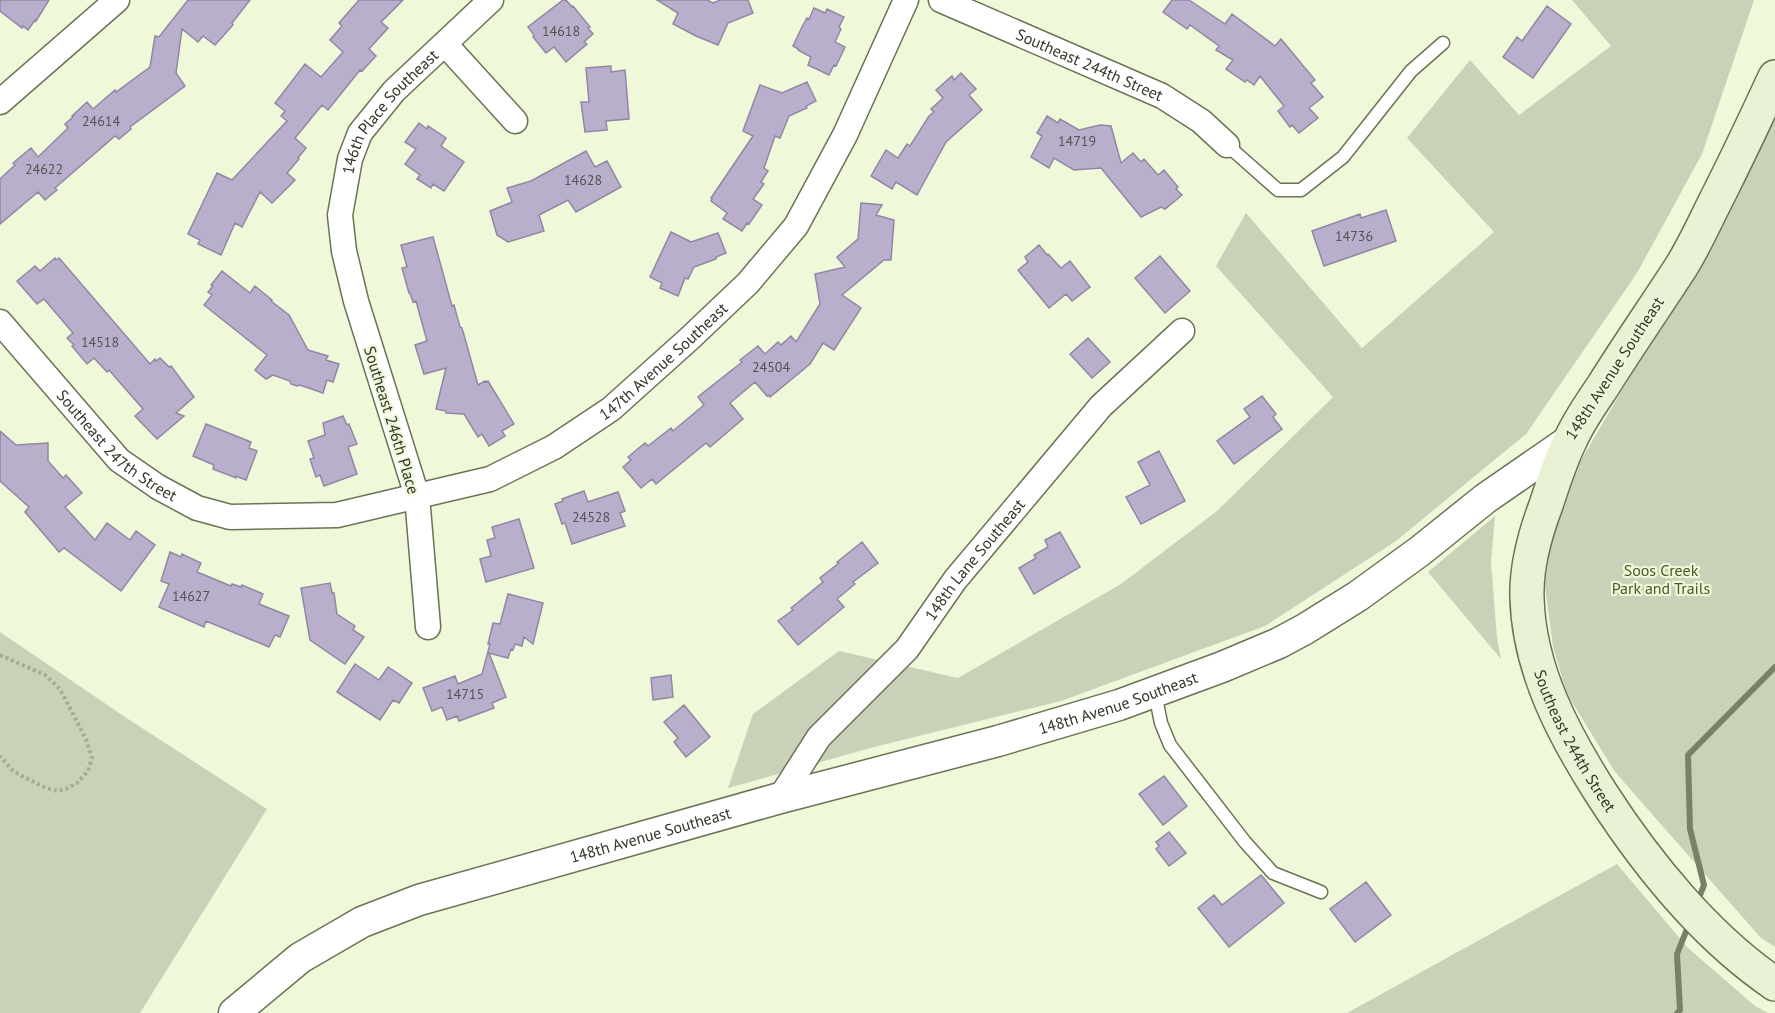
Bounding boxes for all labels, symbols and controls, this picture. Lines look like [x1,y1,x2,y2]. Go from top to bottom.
house number: 14618 [542,22,580,40]
street label: Southeast 244th Street [1013,24,1167,105]
street label: 146th Place Southeast [337,45,443,176]
house number: 24614 [82,112,120,130]
house number: 14719 [1058,132,1096,150]
house number: 24622 [25,160,63,178]
house number: 14628 [564,171,602,189]
house number: 14736 [1335,227,1373,245]
street label: 148th Avenue Southeast [1560,292,1668,443]
street label: 147th Avenue Southeast [595,298,732,424]
house number: 14518 [81,333,119,351]
street label: Southeast 246th Place [360,344,424,496]
house number: 24504 [752,358,790,376]
street label: Southeast 247th Street [53,385,181,506]
street label: 148th Lane Southeast [920,494,1029,624]
house number: 24528 [572,508,610,526]
park label: Soos Creek Park and Trails [1612,560,1711,598]
house number: 14627 [172,587,210,605]
street label: 148th Avenue Southeast [1036,667,1201,738]
street label: Southeast 244th Street [1530,667,1621,816]
house number: 14715 [446,685,484,703]
street label: 148th Avenue Southeast [567,802,734,867]

